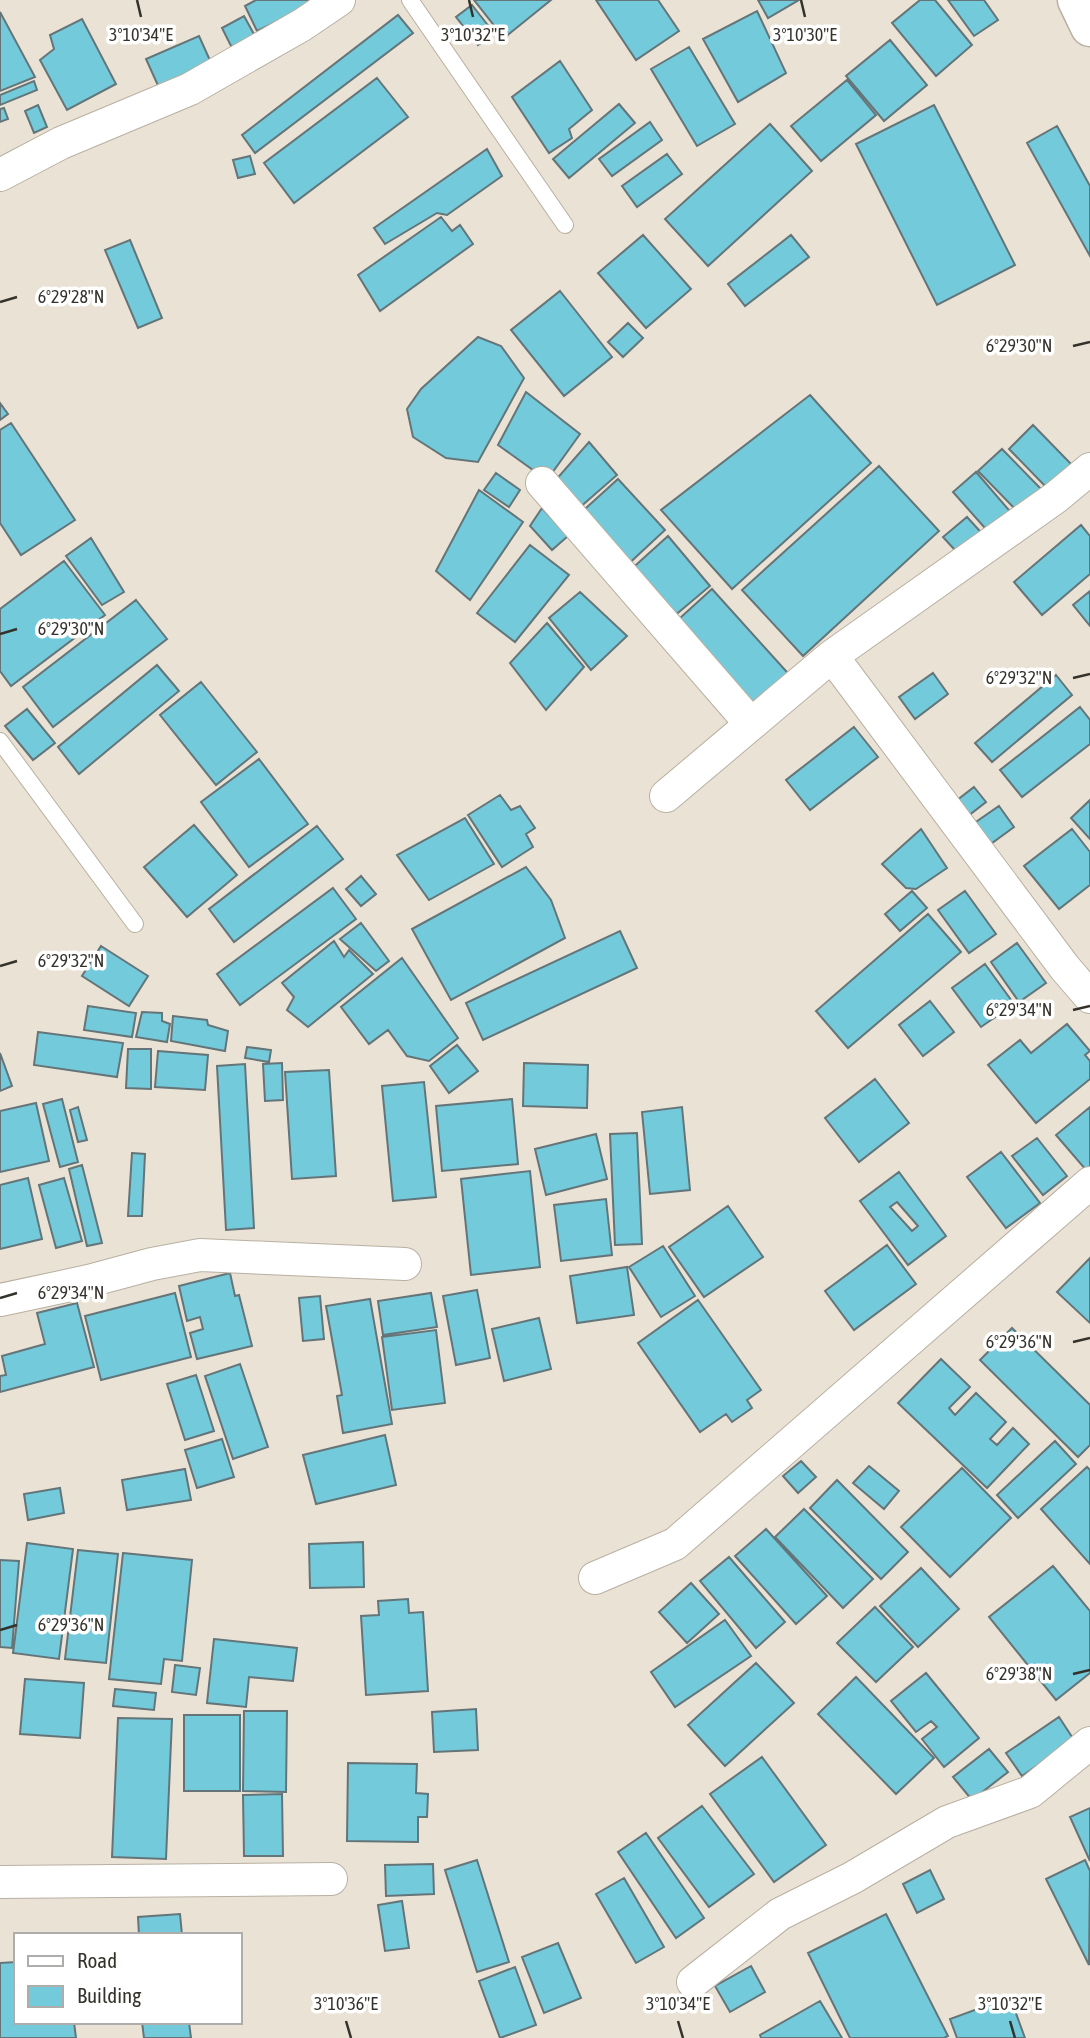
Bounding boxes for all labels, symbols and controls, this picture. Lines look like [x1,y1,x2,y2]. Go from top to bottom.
text: 3°10'34"E [109,24,173,45]
text: 3°10'32"E [441,24,505,45]
text: 3°10'30"E [773,24,837,45]
text: 6°29'28"N [38,286,104,307]
text: 6°29'30"N [986,335,1052,356]
text: 6°29'30"N [38,618,104,639]
text: 6°29'32"N [986,667,1052,688]
text: 6°29'32"N [38,950,104,971]
text: 6°29'34"N [986,999,1052,1020]
text: 6°29'34"N [38,1282,104,1303]
text: 6°29'36"N [986,1331,1052,1352]
text: 6°29'36"N [38,1614,104,1635]
text: 6°29'38"N [986,1663,1052,1684]
legend [14,1933,242,2024]
text: Road [77,1948,117,1972]
text: Building [77,1983,141,2007]
text: 3°10'36"E [314,1993,378,2014]
text: 3°10'34"E [646,1993,710,2014]
text: 3°10'32"E [978,1993,1042,2014]

